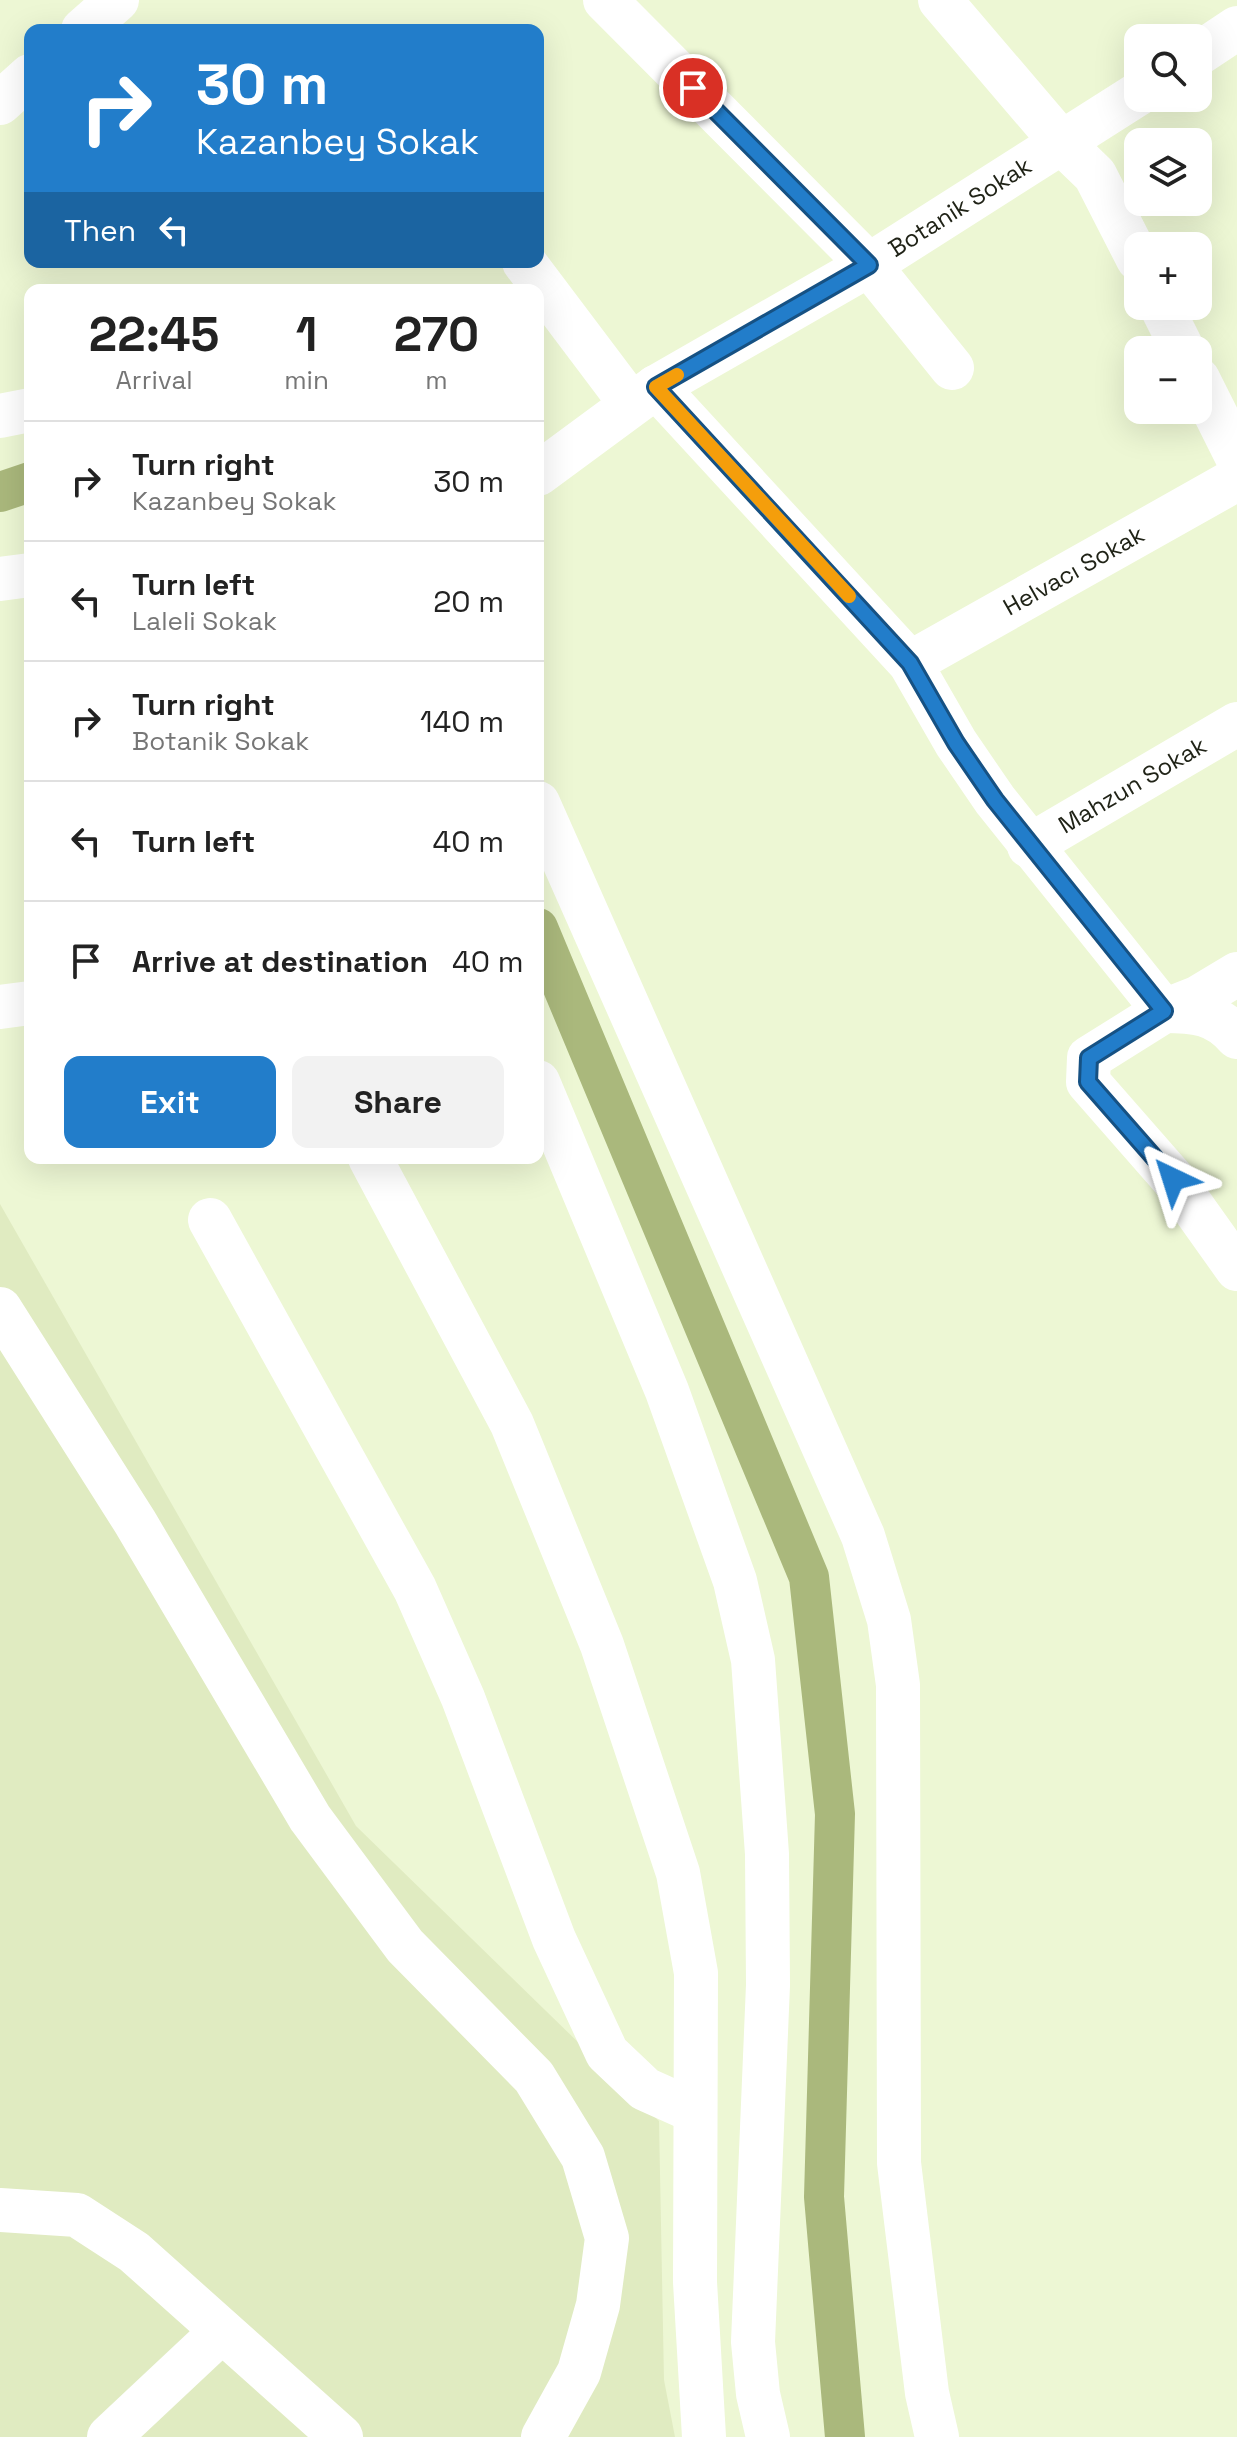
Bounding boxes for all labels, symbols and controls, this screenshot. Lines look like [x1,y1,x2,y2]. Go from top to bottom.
map controls [1124,24,1212,424]
button: search [1124,24,1212,112]
text: 30 m [196,49,328,120]
pin [659,54,727,122]
icon: right [64,56,168,160]
icon: arrive [671,66,715,110]
text: Kazanbey Sokak [196,119,479,165]
button: layers [1124,128,1212,216]
street label: Botanik Sokak [882,150,1037,264]
icon: left [152,208,196,252]
text: Then [64,211,136,250]
button: + [1124,232,1212,320]
text: 22:45 [89,304,219,365]
text: 1 [296,304,317,365]
text: 270 [394,304,479,365]
button: − [1124,336,1212,424]
text: Arrival [115,363,193,397]
text: min [284,363,329,397]
text: m [425,363,448,397]
text: Turn right [132,445,275,484]
icon: right [64,459,108,503]
text: 30 m [433,462,504,501]
text: Kazanbey Sokak [132,484,337,518]
street label: Helvacı Sokak [997,518,1150,622]
text: Turn left [132,565,255,604]
icon: left [64,579,108,623]
text: 20 m [433,582,504,621]
text: Laleli Sokak [132,604,277,638]
text: Turn right [132,685,275,724]
icon: right [64,699,108,743]
text: 140 m [420,702,504,741]
text: Botanik Sokak [132,724,309,758]
street label: Mahzun Sokak [1053,729,1212,840]
icon: left [64,819,108,863]
text: Turn left [132,822,255,861]
text: 40 m [433,822,504,861]
icon: arrive [64,939,108,983]
text: Arrive at destination [132,942,428,981]
text: 40 m [452,942,524,981]
button: Exit [64,1056,276,1148]
button: Share [292,1056,504,1148]
position arrow [1131,1137,1215,1221]

